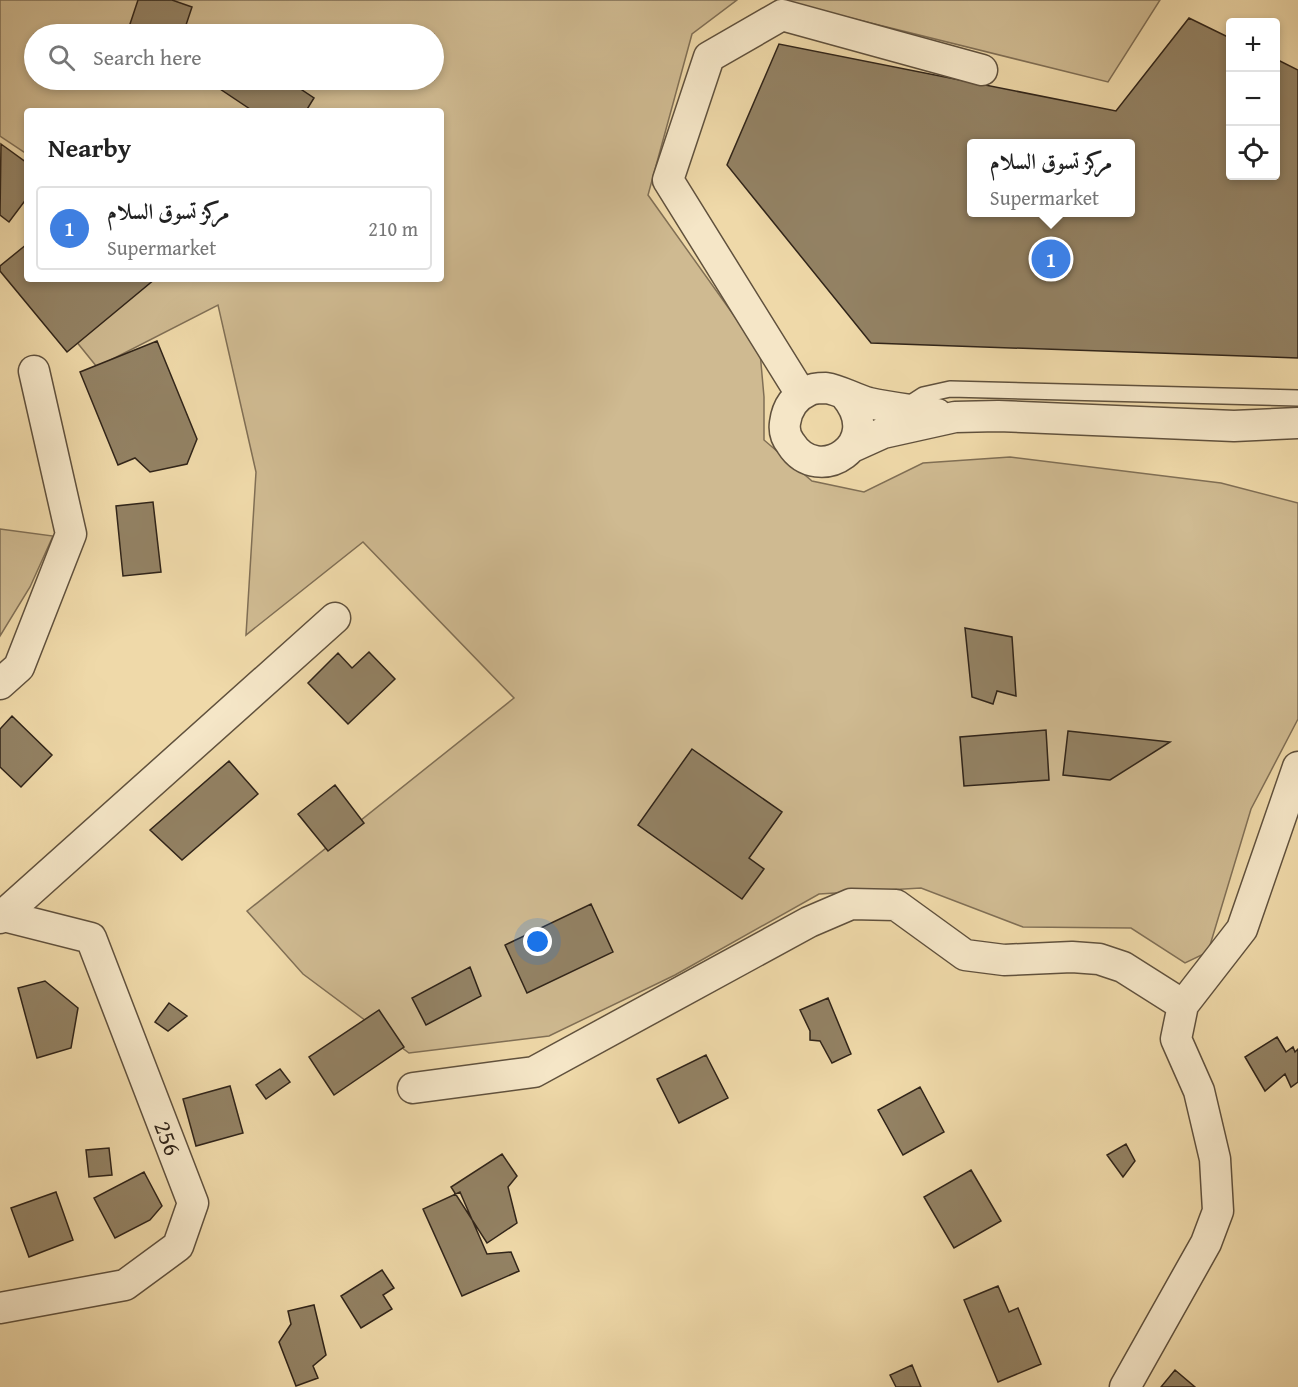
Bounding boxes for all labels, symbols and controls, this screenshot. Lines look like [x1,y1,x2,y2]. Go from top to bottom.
map controls [1226,18,1280,180]
button: + [1226,18,1280,72]
search box [24,24,444,90]
icon: search [45,41,78,74]
text: Search here [93,41,202,73]
button: − [1226,72,1280,126]
button: locate [1226,126,1280,180]
text: Nearby [48,128,131,167]
popup [967,139,1135,217]
text: مركز تسوق السلام [990,145,1112,177]
text: Supermarket [990,183,1099,212]
text: مركز تسوق السلام [107,195,229,227]
text: 1 [64,214,75,243]
text: 210 m [368,214,418,243]
text: Supermarket [107,233,216,262]
pin: 1 [1032,236,1070,282]
your location [523,927,552,956]
street label: 256 [145,1116,191,1160]

